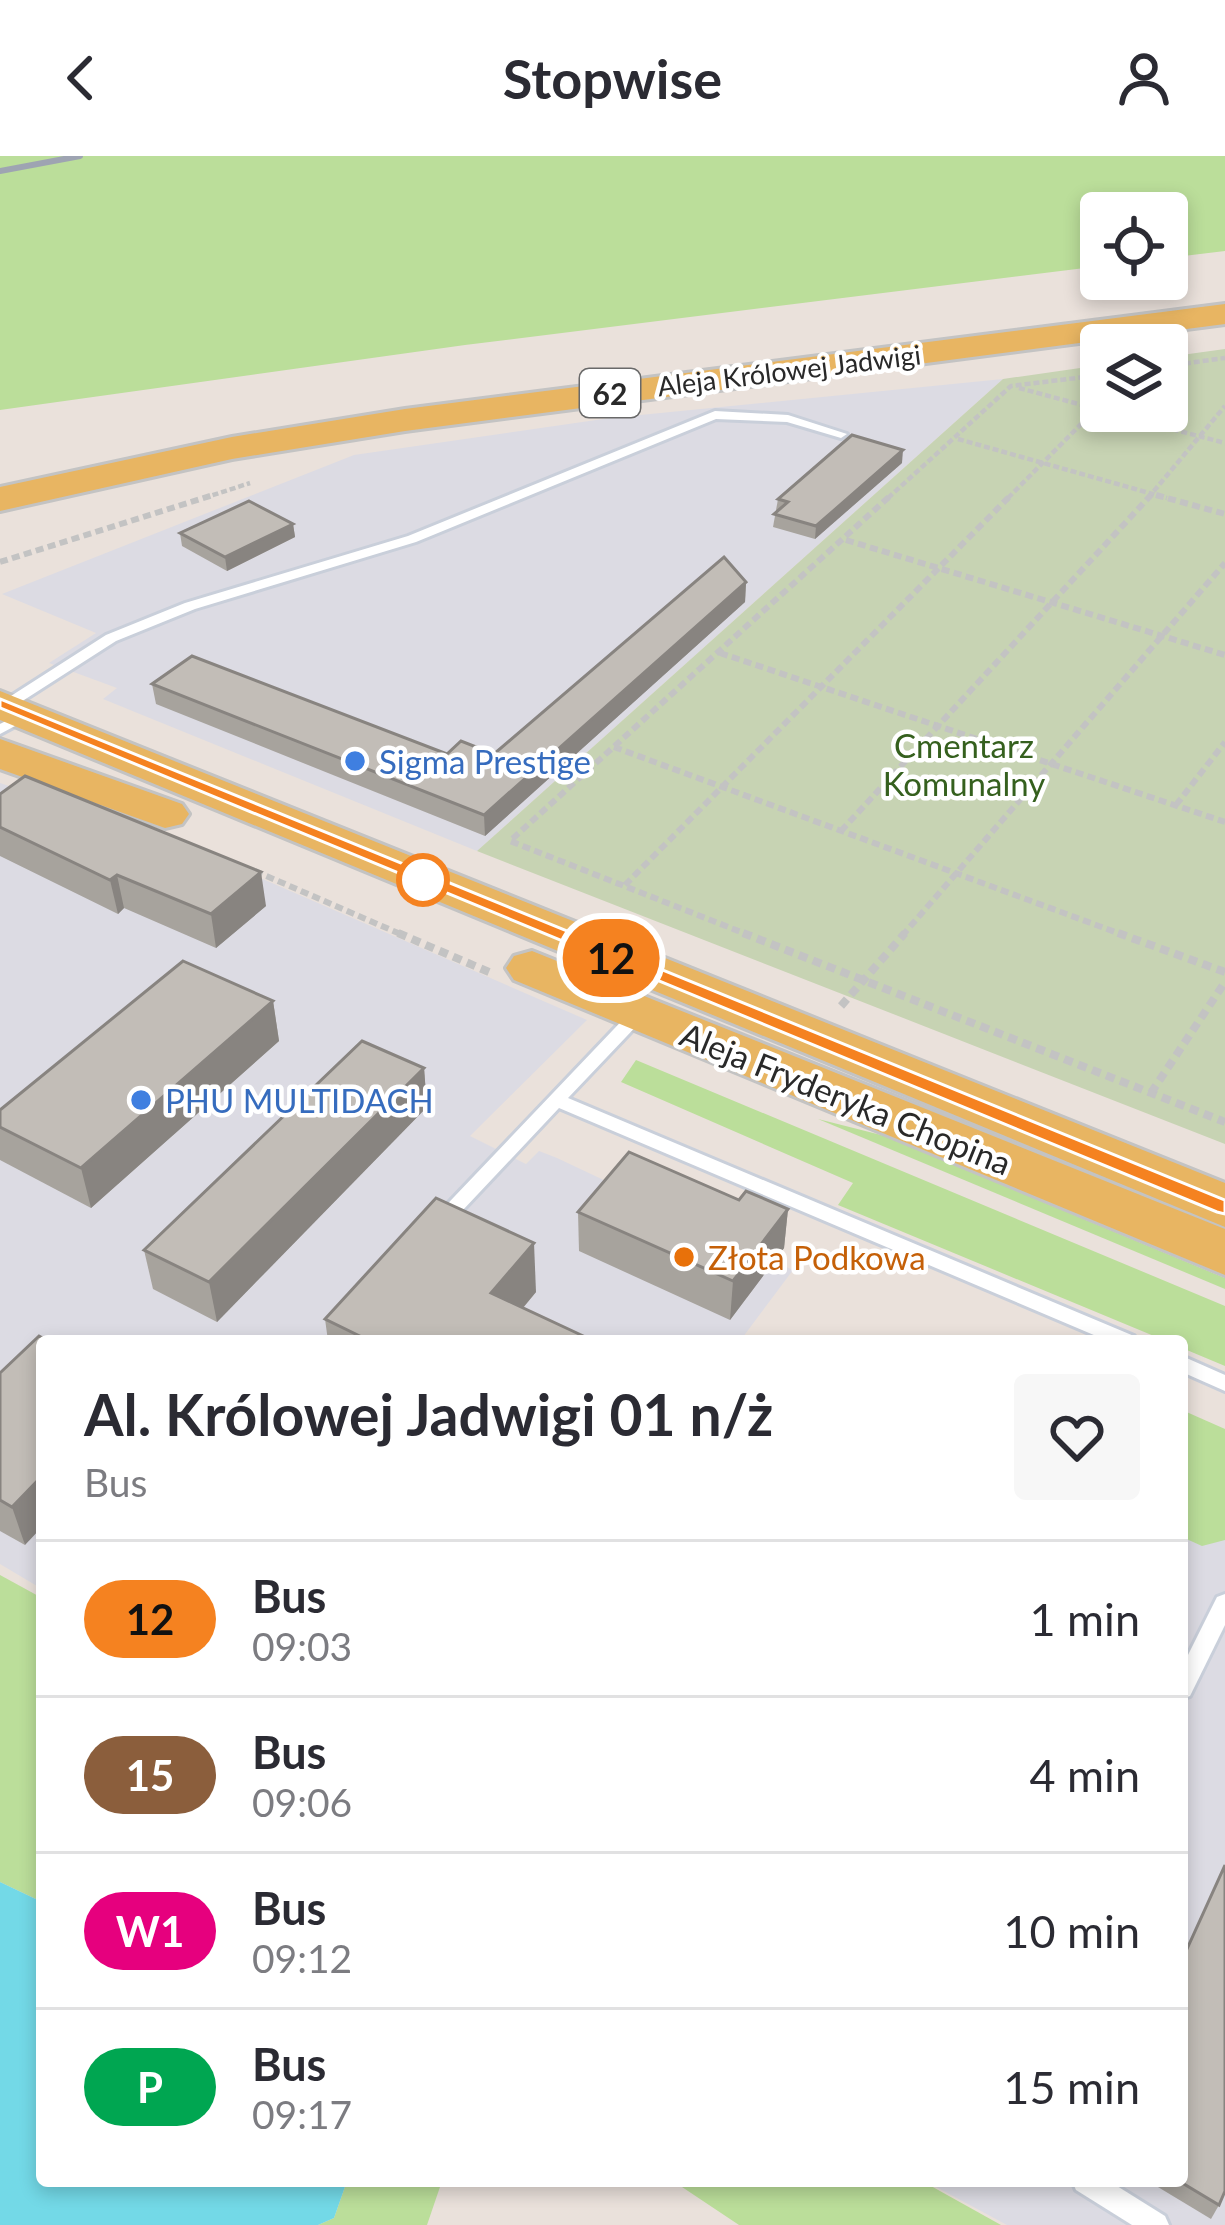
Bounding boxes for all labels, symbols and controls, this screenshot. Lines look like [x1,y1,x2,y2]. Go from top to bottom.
icon: back [48,45,114,111]
icon: person [1111,45,1177,111]
text: Stopwise [503,46,722,111]
map controls [1080,192,1188,432]
button: locate [1080,192,1188,300]
button: layers [1080,324,1188,432]
street label: Aleja Królowej Jadwigi [655,337,923,403]
road number: 62 [580,369,640,417]
park label: Cmentarz Komunalny [883,725,1045,803]
place label: Sigma Prestige [379,741,591,781]
marker: Sigma Prestige [342,748,368,774]
unlabelled marker [398,855,448,905]
line badge: 12 [557,919,665,997]
text: 12 [587,933,635,983]
street label: Aleja Fryderyka Chopina [675,1013,1017,1183]
place label: PHU MULTIDACH [165,1080,434,1120]
marker: PHU MULTIDACH [128,1087,154,1113]
place label: Złota Podkowa [708,1237,926,1277]
marker: Złota Podkowa [671,1244,697,1270]
button: heart [1014,1374,1140,1500]
text: Al. Królowej Jadwigi 01 n/ż [84,1380,773,1448]
text: Bus [84,1459,147,1505]
text: Bus [252,1569,326,1623]
text: 1 min [1029,1592,1140,1646]
text: 12 [126,1594,174,1644]
text: 09:03 [252,1623,352,1669]
text: Bus [252,1725,326,1779]
text: 4 min [1029,1748,1140,1802]
text: 15 [126,1750,174,1800]
text: 09:06 [252,1779,352,1825]
text: Bus [252,1881,326,1935]
text: 10 min [1003,1904,1140,1958]
text: W1 [116,1906,184,1956]
text: 09:12 [252,1935,352,1981]
text: Bus [252,2037,326,2091]
text: 15 min [1003,2060,1140,2114]
text: P [137,2062,163,2112]
text: 09:17 [252,2091,352,2137]

